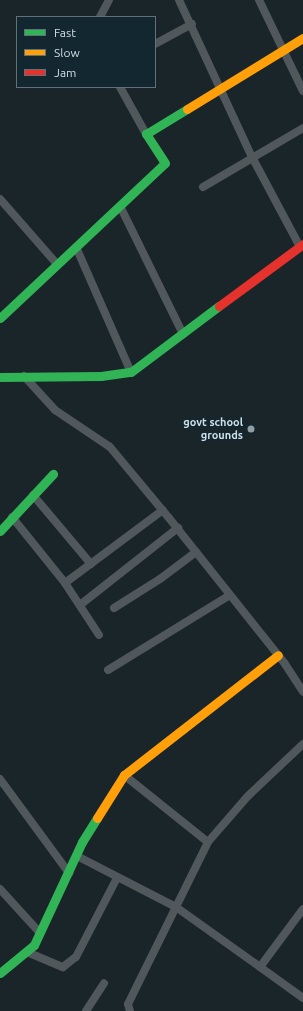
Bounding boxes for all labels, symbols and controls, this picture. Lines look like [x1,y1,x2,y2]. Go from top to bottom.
legend [16,16,156,88]
text: Fast [54,26,76,39]
text: Slow [54,46,80,59]
text: Jam [54,66,76,79]
place label: govt school grounds [183,416,243,442]
marker: govt school grounds [246,424,256,434]

